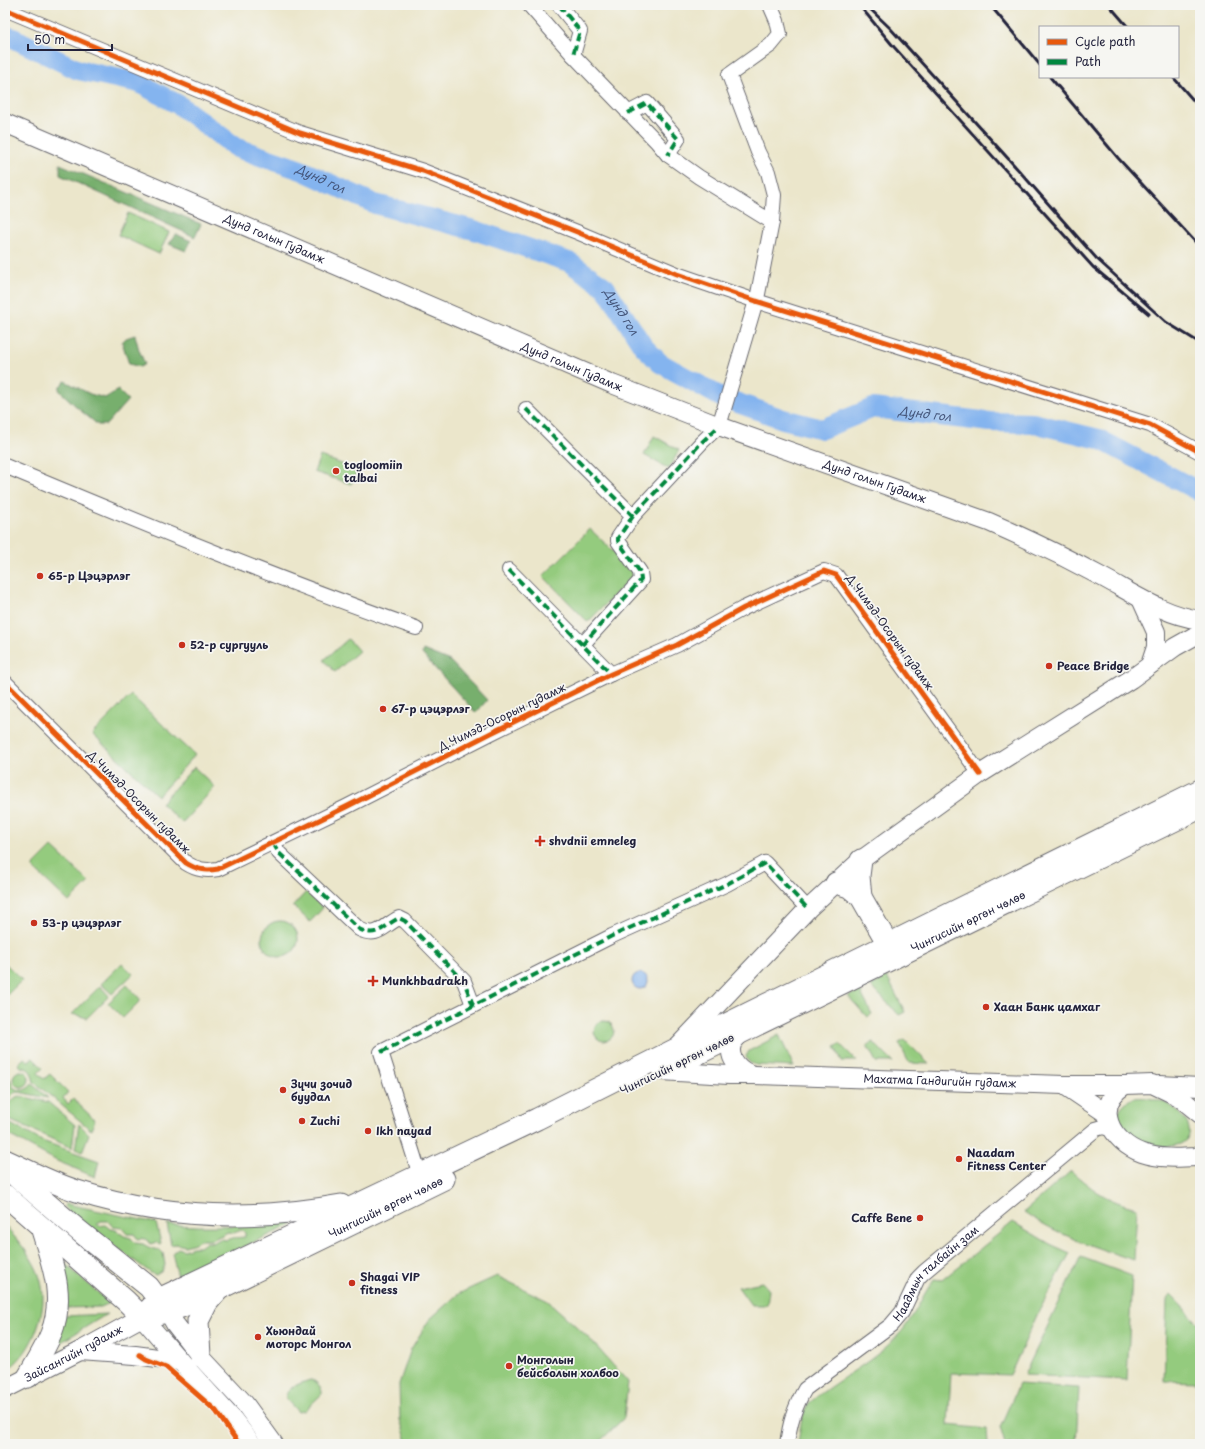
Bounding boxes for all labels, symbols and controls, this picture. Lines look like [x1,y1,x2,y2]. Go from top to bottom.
scale bar [28,26,112,52]
legend [1039,26,1179,78]
text: 50 m [34,30,65,48]
text: Cycle path [1075,32,1136,50]
text: Path [1075,52,1101,70]
water label: Дунд гол [293,159,349,197]
street label: Дунд голын Гудамж [220,209,327,267]
water label: Дунд гол [599,283,644,338]
street label: Дунд голын Гудамж [518,337,625,395]
water label: Дунд гол [897,401,952,425]
street label: Дунд голын Гудамж [820,454,929,507]
place label: togloomiin talbai [344,456,403,486]
marker: togloomiin talbai [331,466,341,476]
place label: 65-р Цэцэрлэг [48,567,131,584]
street label: Д.Чимэд-Осорын гудамж [842,569,938,693]
marker: 65-р Цэцэрлэг [35,571,45,581]
place label: 52-р сургууль [190,636,268,653]
marker: 52-р сургууль [177,640,187,650]
place label: Peace Bridge [1057,657,1129,674]
marker: Peace Bridge [1044,661,1054,671]
street label: Д.Чимэд-Осорын гудамж [434,678,568,755]
place label: 67-р цэцэрлэг [391,700,470,717]
marker: 67-р цэцэрлэг [378,704,388,714]
street label: Д.Чимэд-Осорын гудамж [83,746,195,857]
place label: shvdnii emneleg [549,832,637,849]
marker: shvdnii emneleg [534,835,546,847]
street label: Чингисийн өргөн чөлөө [908,886,1028,956]
place label: 53-р цэцэрлэг [42,914,122,931]
marker: 53-р цэцэрлэг [29,918,39,928]
place label: Munkhbadrakh [382,972,468,989]
marker: Munkhbadrakh [367,975,379,987]
place label: Хаан Банк цамхаг [994,998,1101,1015]
marker: Хаан Банк цамхаг [981,1002,991,1012]
street label: Чингисийн өргөн чөлөө [617,1028,737,1099]
street label: Махатма Гандигийн гудамж [863,1070,1016,1091]
place label: Зүчи зочид буудал [290,1075,353,1105]
marker: Зүчи зочид буудал [278,1085,288,1095]
place label: Zuchi [310,1112,341,1129]
marker: Zuchi [297,1116,307,1126]
place label: Ikh nayad [376,1122,432,1139]
marker: Ikh nayad [363,1126,373,1136]
place label: Naadam Fitness Center [967,1144,1046,1174]
marker: Naadam Fitness Center [954,1154,964,1164]
street label: Чингисийн өргөн чөлөө [325,1172,446,1242]
place label: Caffe Bene [851,1209,912,1226]
marker: Caffe Bene [915,1213,925,1223]
street label: Наадмын талбайн зам [889,1221,982,1325]
place label: Shagai VIP fitness [360,1268,420,1298]
marker: Shagai VIP fitness [347,1278,357,1288]
street label: Зайсангийн гудамж [21,1320,125,1386]
place label: Хьюндай моторс Монгол [266,1322,351,1352]
marker: Хьюндай моторс Монгол [253,1332,263,1342]
place label: Монголын бейсболын холбоо [517,1351,619,1381]
marker: Монголын бейсболын холбоо [504,1361,514,1371]

